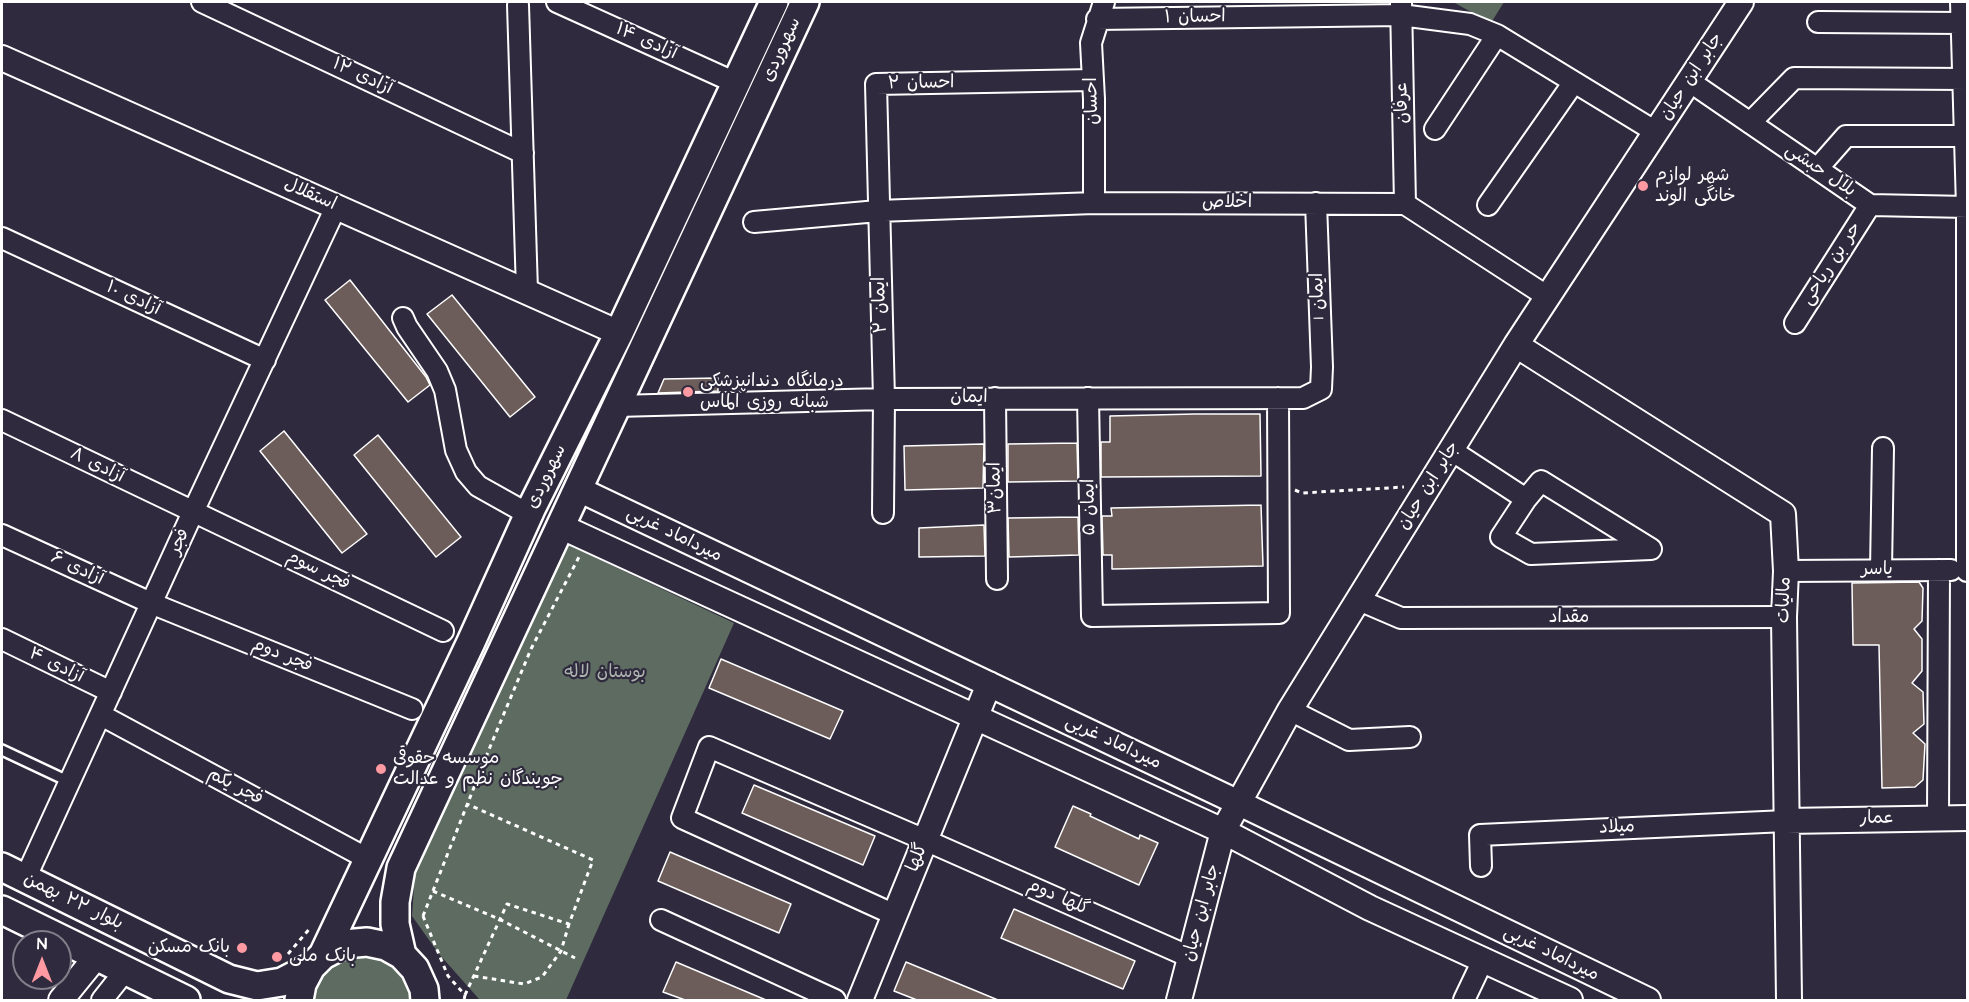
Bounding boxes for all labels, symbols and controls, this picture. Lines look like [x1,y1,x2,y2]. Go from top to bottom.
street label: احسان ۱ [1164,7,1226,29]
street label: سهروردی [758,14,806,86]
street label: آزادی ۱۴ [612,19,680,65]
street label: جابر ابن حیان [1656,29,1728,125]
street label: آزادی ۱۲ [328,54,396,100]
street label: احسان ۲ [887,73,955,95]
street label: احسان [1081,77,1105,125]
street label: عرفان [1392,82,1414,124]
street label: بلال حبشی [1780,139,1860,203]
place label: شهر لوازم خانگی الوند [1655,165,1736,207]
street label: استقلال [280,174,340,216]
marker: شهر لوازم خانگی الوند [1636,179,1650,193]
street label: اخلاص [1202,192,1252,214]
street label: حر بن ریاحی [1797,219,1867,309]
street label: ایمان 1 [1307,272,1331,320]
street label: ایمان ۲ [869,276,893,334]
street label: آزادی ۱۰ [102,277,164,321]
place label: درمانگاه دندان‍‍پزشکی شبانه روزی الماس [700,371,844,413]
marker: درمانگاه دندان‍‍پزشکی شبانه روزی الماس [681,385,695,399]
street label: ایمان [950,387,988,409]
street label: جابر ابن حیان [1393,438,1465,534]
street label: سهروردی [522,441,572,513]
street label: آزادی ۸ [66,444,128,488]
street label: ایمان۳ [985,462,1007,514]
street label: ایمان ۵ [1079,478,1101,536]
street label: میرداماد غربی [623,503,725,567]
street label: فجر [165,525,195,559]
street label: فجر سوم [283,546,353,596]
street label: آزادی ۶ [47,547,107,591]
street label: یاسر [1861,559,1893,581]
street label: مالیات [1773,576,1797,624]
street label: مقداد [1549,607,1589,629]
street label: فجر دوم [249,634,315,678]
street label: آزادی ۴ [25,643,87,689]
park label: بوستان لاله [564,662,646,684]
street label: میرداماد غربی [1062,711,1164,775]
place label: موسسه حقوقی جویندگان نظم و عدالت [393,748,563,790]
marker: موسسه حقوقی جویندگان نظم و عدالت [374,762,388,776]
street label: فجر یکم [204,764,266,810]
street label: عمار [1860,808,1894,830]
street label: میلاد [1599,816,1635,840]
street label: گلها [903,841,933,875]
street label: جابر ابن حیان [1179,862,1225,964]
street label: بلوار ۲۲ بهمن [20,869,126,935]
street label: گلها دوم [1024,875,1092,921]
street label: میرداماد غربی [1500,922,1602,986]
north arrow [12,930,72,990]
text: N [37,933,47,955]
place label: بانک مسکن [148,937,230,959]
marker: بانک مسکن [235,941,249,955]
place label: بانک ملی [289,946,356,968]
marker: بانک ملی [270,950,284,964]

